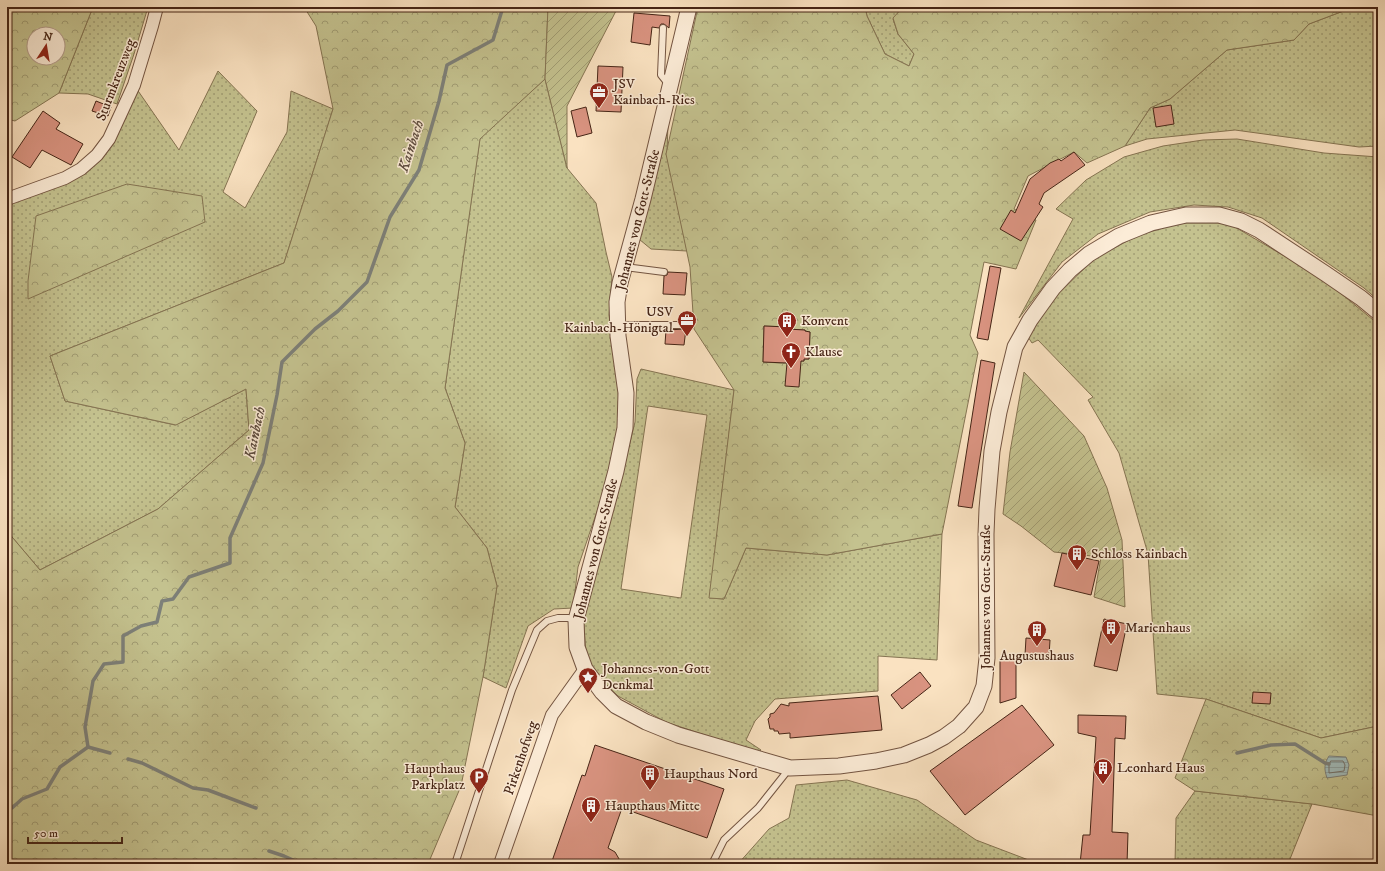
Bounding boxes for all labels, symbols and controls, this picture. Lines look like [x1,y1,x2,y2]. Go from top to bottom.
north arrow [26,26,66,66]
text: N [42,29,54,45]
street label: Sturmkreuzweg [92,36,140,124]
place label: JSV Kainbach-Ries [611,75,695,109]
office icon: JSV Kainbach-Ries [588,81,610,109]
water label: Kainbach [393,118,428,175]
street label: Johannes von Gott-Straße [611,147,664,295]
place label: USV Kainbach-Hönigtal [564,303,674,337]
office icon: USV Kainbach-Hönigtal [676,309,698,337]
building icon: Konvent [776,310,798,338]
place label: Konvent [801,312,849,330]
church icon: Klause [780,341,802,369]
place label: Klause [805,343,842,361]
water label: Kainbach [240,405,270,462]
street label: Johannes von Gott-Straße [569,476,622,624]
street label: Johannes von Gott-Straße [977,524,995,672]
building icon: Schloss Kainbach [1066,543,1088,571]
place label: Schloss Kainbach [1091,545,1188,563]
building icon: Marienhaus [1100,617,1122,645]
building icon: Augustushaus [1026,619,1048,647]
place label: Marienhaus [1125,619,1191,637]
place label: Augustushaus [1000,647,1075,665]
place label: Johannes-von-Gott Denkmal [600,660,710,694]
place icon: Johannes-von-Gott Denkmal [577,666,599,694]
street label: Pirkenhofweg [500,719,542,797]
building icon: Leonhard Haus [1092,757,1114,785]
place label: Leonhard Haus [1117,759,1205,777]
place label: Haupthaus Parkplatz [404,760,465,794]
building icon: Haupthaus Nord [639,763,661,791]
place label: Haupthaus Nord [664,765,758,783]
parking icon: Haupthaus Parkplatz [468,766,490,794]
building icon: Haupthaus Mitte [580,795,602,823]
place label: Haupthaus Mitte [605,797,700,815]
scale bar [28,819,122,845]
text: 50 m [34,826,58,841]

